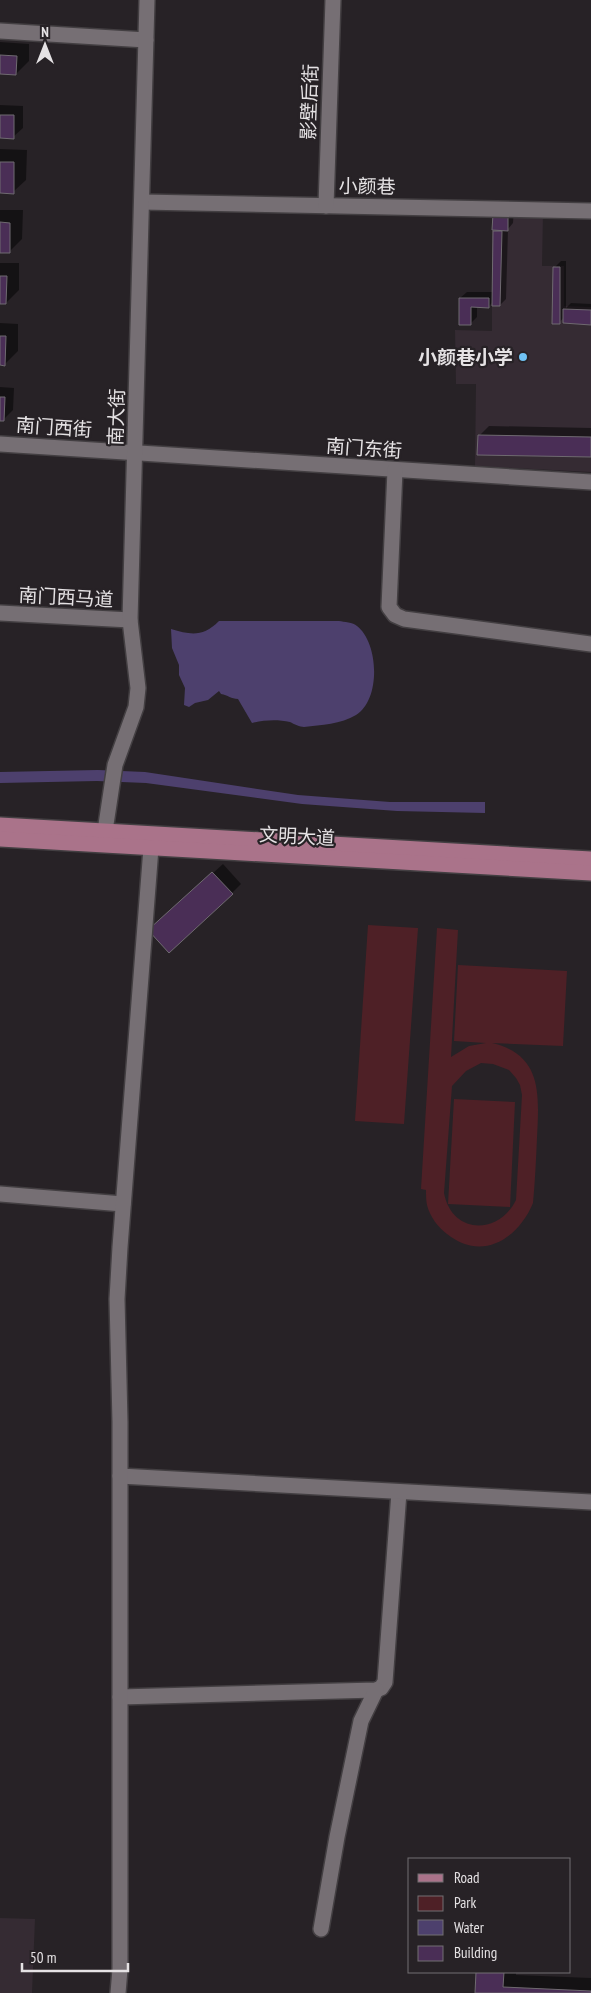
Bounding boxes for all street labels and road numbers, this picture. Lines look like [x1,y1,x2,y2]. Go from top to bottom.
street label: 影壁后街 [296,64,322,140]
street label: 小颜巷 [338,174,396,198]
street label: 南大街 [103,388,129,446]
street label: 南门西街 [15,412,93,442]
street label: 南门东街 [325,433,403,463]
street label: 南门西马道 [18,583,114,611]
street label: 文明大道 [258,822,336,850]

